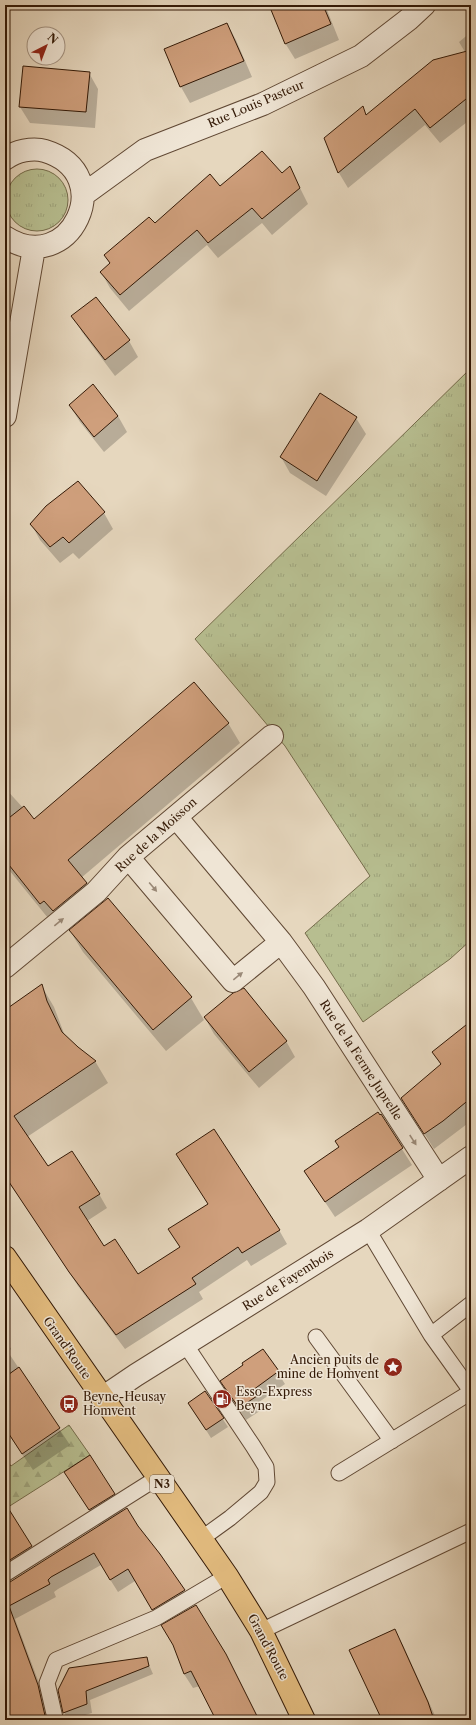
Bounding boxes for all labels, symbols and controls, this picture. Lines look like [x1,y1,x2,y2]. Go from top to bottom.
north arrow [26,26,66,66]
text: N [44,30,61,47]
street label: Rue Louis Pasteur [205,76,306,131]
street label: Rue de la Moisson [112,794,200,875]
one-way arrow [149,882,158,892]
one-way arrow [53,918,64,927]
one-way arrow [233,972,244,981]
street label: Rue de la Ferme Juprelle [317,997,406,1123]
one-way arrow [409,1135,417,1145]
street label: Rue de Fayembois [239,1246,336,1314]
street label: Grand'Route [40,1314,95,1382]
place label: Ancien puits de mine de Homvent [277,1352,380,1381]
place icon: Ancien puits de mine de Homvent [382,1356,404,1378]
place label: Esso-Express Beyne [236,1384,312,1413]
fuel station icon: Esso-Express Beyne [211,1388,233,1410]
place label: Beyne-Heusay Homvent [83,1389,167,1418]
bus stop icon: Beyne-Heusay Homvent [58,1393,80,1415]
road number: N3 [150,1475,174,1493]
street label: Grand'Route [245,1611,292,1683]

